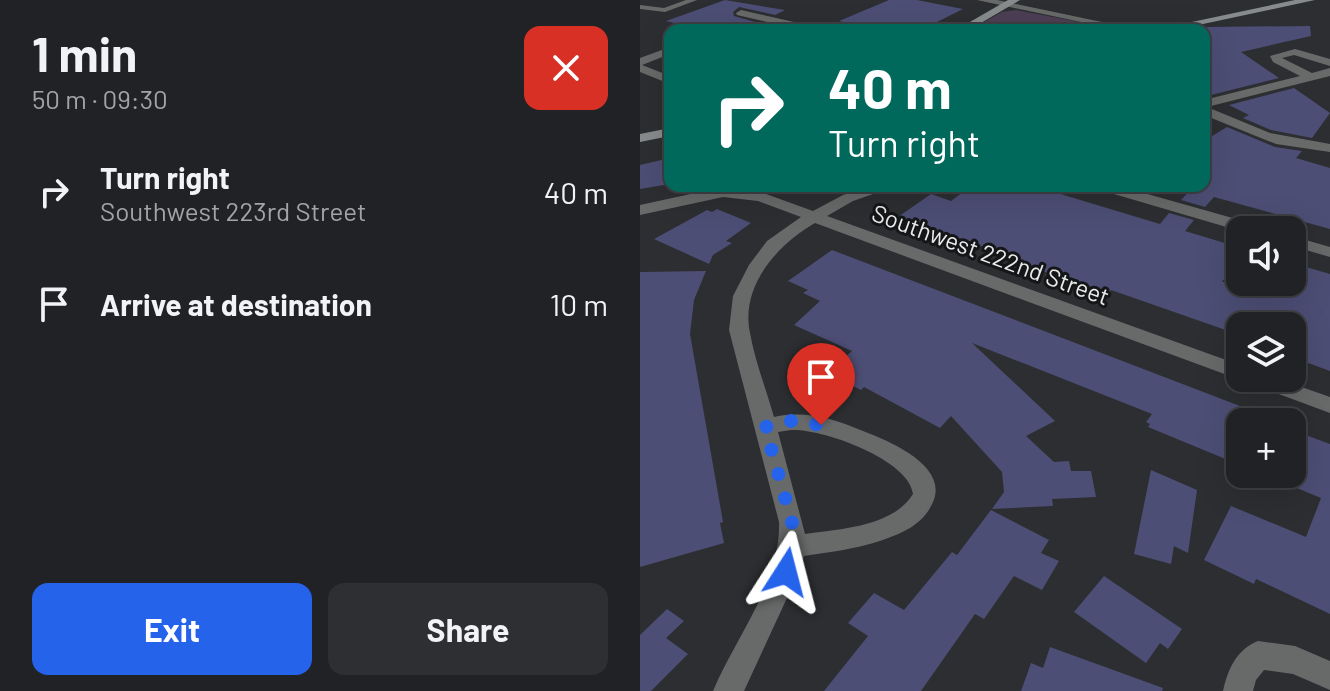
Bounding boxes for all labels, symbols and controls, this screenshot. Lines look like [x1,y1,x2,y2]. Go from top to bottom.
text: 1 min [32,24,137,82]
button: close [524,26,608,110]
text: 40 m [828,53,952,120]
icon: right [696,56,800,160]
text: 50 m · 09:30 [32,83,168,114]
text: Turn right [828,121,980,164]
text: Turn right [100,159,230,195]
icon: right [32,170,76,214]
text: 40 m [544,174,608,210]
text: Southwest 223rd Street [100,195,366,226]
street label: Southwest 222nd Street [868,197,1114,311]
map controls [1226,216,1306,488]
button: sound [1226,216,1306,296]
icon: arrive [32,282,76,326]
text: Arrive at destination [100,286,372,322]
text: 10 m [550,286,608,322]
button: layers [1226,312,1306,392]
pin [787,343,855,425]
icon: arrive [799,355,843,399]
button: + [1226,408,1306,488]
position arrow [744,530,828,614]
button: Exit [32,583,312,675]
button: Share [328,583,608,675]

